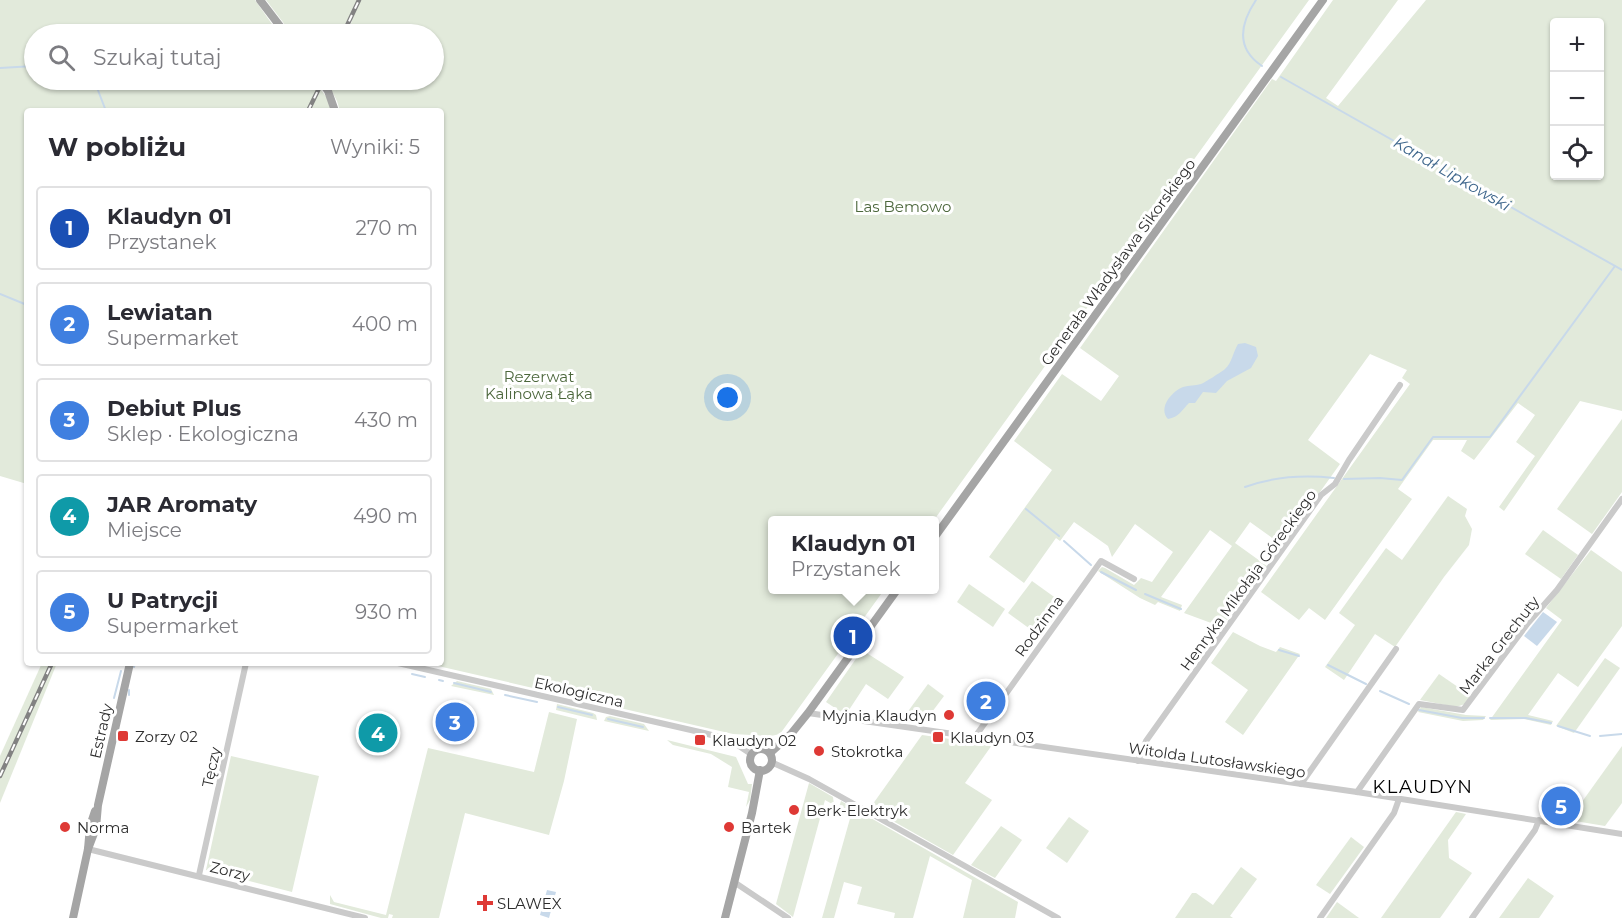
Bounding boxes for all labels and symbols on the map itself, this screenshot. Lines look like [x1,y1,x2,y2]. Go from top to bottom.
water label: Kanał Lipkowski [1390,133,1514,215]
street label: Generała Władysława Sikorskiego [1036,155,1200,369]
park label: Las Bemowo [855,197,951,216]
park label: Rezerwat Kalinowa Łąka [485,367,593,403]
your location [713,383,742,412]
street label: Henryka Mikołaja Góreckiego [1176,486,1320,674]
street label: Marka Grechuty [1455,591,1544,698]
street label: Rodzinna [1010,592,1068,660]
pin: 1 [834,614,872,658]
street label: Ekologiczna [533,673,625,711]
pin: 2 [966,678,1006,724]
pin: 3 [436,700,474,744]
street label: Estrady [85,701,117,760]
place label: Myjnia Klaudyn [822,706,937,725]
marker: Myjnia Klaudyn [942,708,956,722]
pin: 4 [358,710,398,756]
place label: Zorzy 02 [135,727,198,746]
place label: Klaudyn 03 [950,728,1034,747]
marker: Zorzy 02 [116,729,130,743]
marker: Klaudyn 03 [931,730,945,744]
place label: Klaudyn 02 [712,731,796,750]
marker: Klaudyn 02 [693,733,707,747]
street label: Witolda Lutosławskiego [1127,738,1307,782]
place label: Stokrotka [831,742,903,761]
street label: Tęczy [197,744,225,789]
marker: Stokrotka [812,744,826,758]
district label: KLAUDYN [1373,776,1473,798]
pin: 5 [1542,784,1580,828]
place label: Berk-Elektryk [806,801,908,820]
marker: Berk-Elektryk [787,803,801,817]
place label: Norma [77,818,129,837]
place label: Bartek [741,818,791,837]
marker: Norma [58,820,72,834]
marker: Bartek [722,820,736,834]
street label: Zorzy [208,857,253,885]
place label: SLAWEX [497,894,562,913]
marker: SLAWEX [478,896,492,910]

